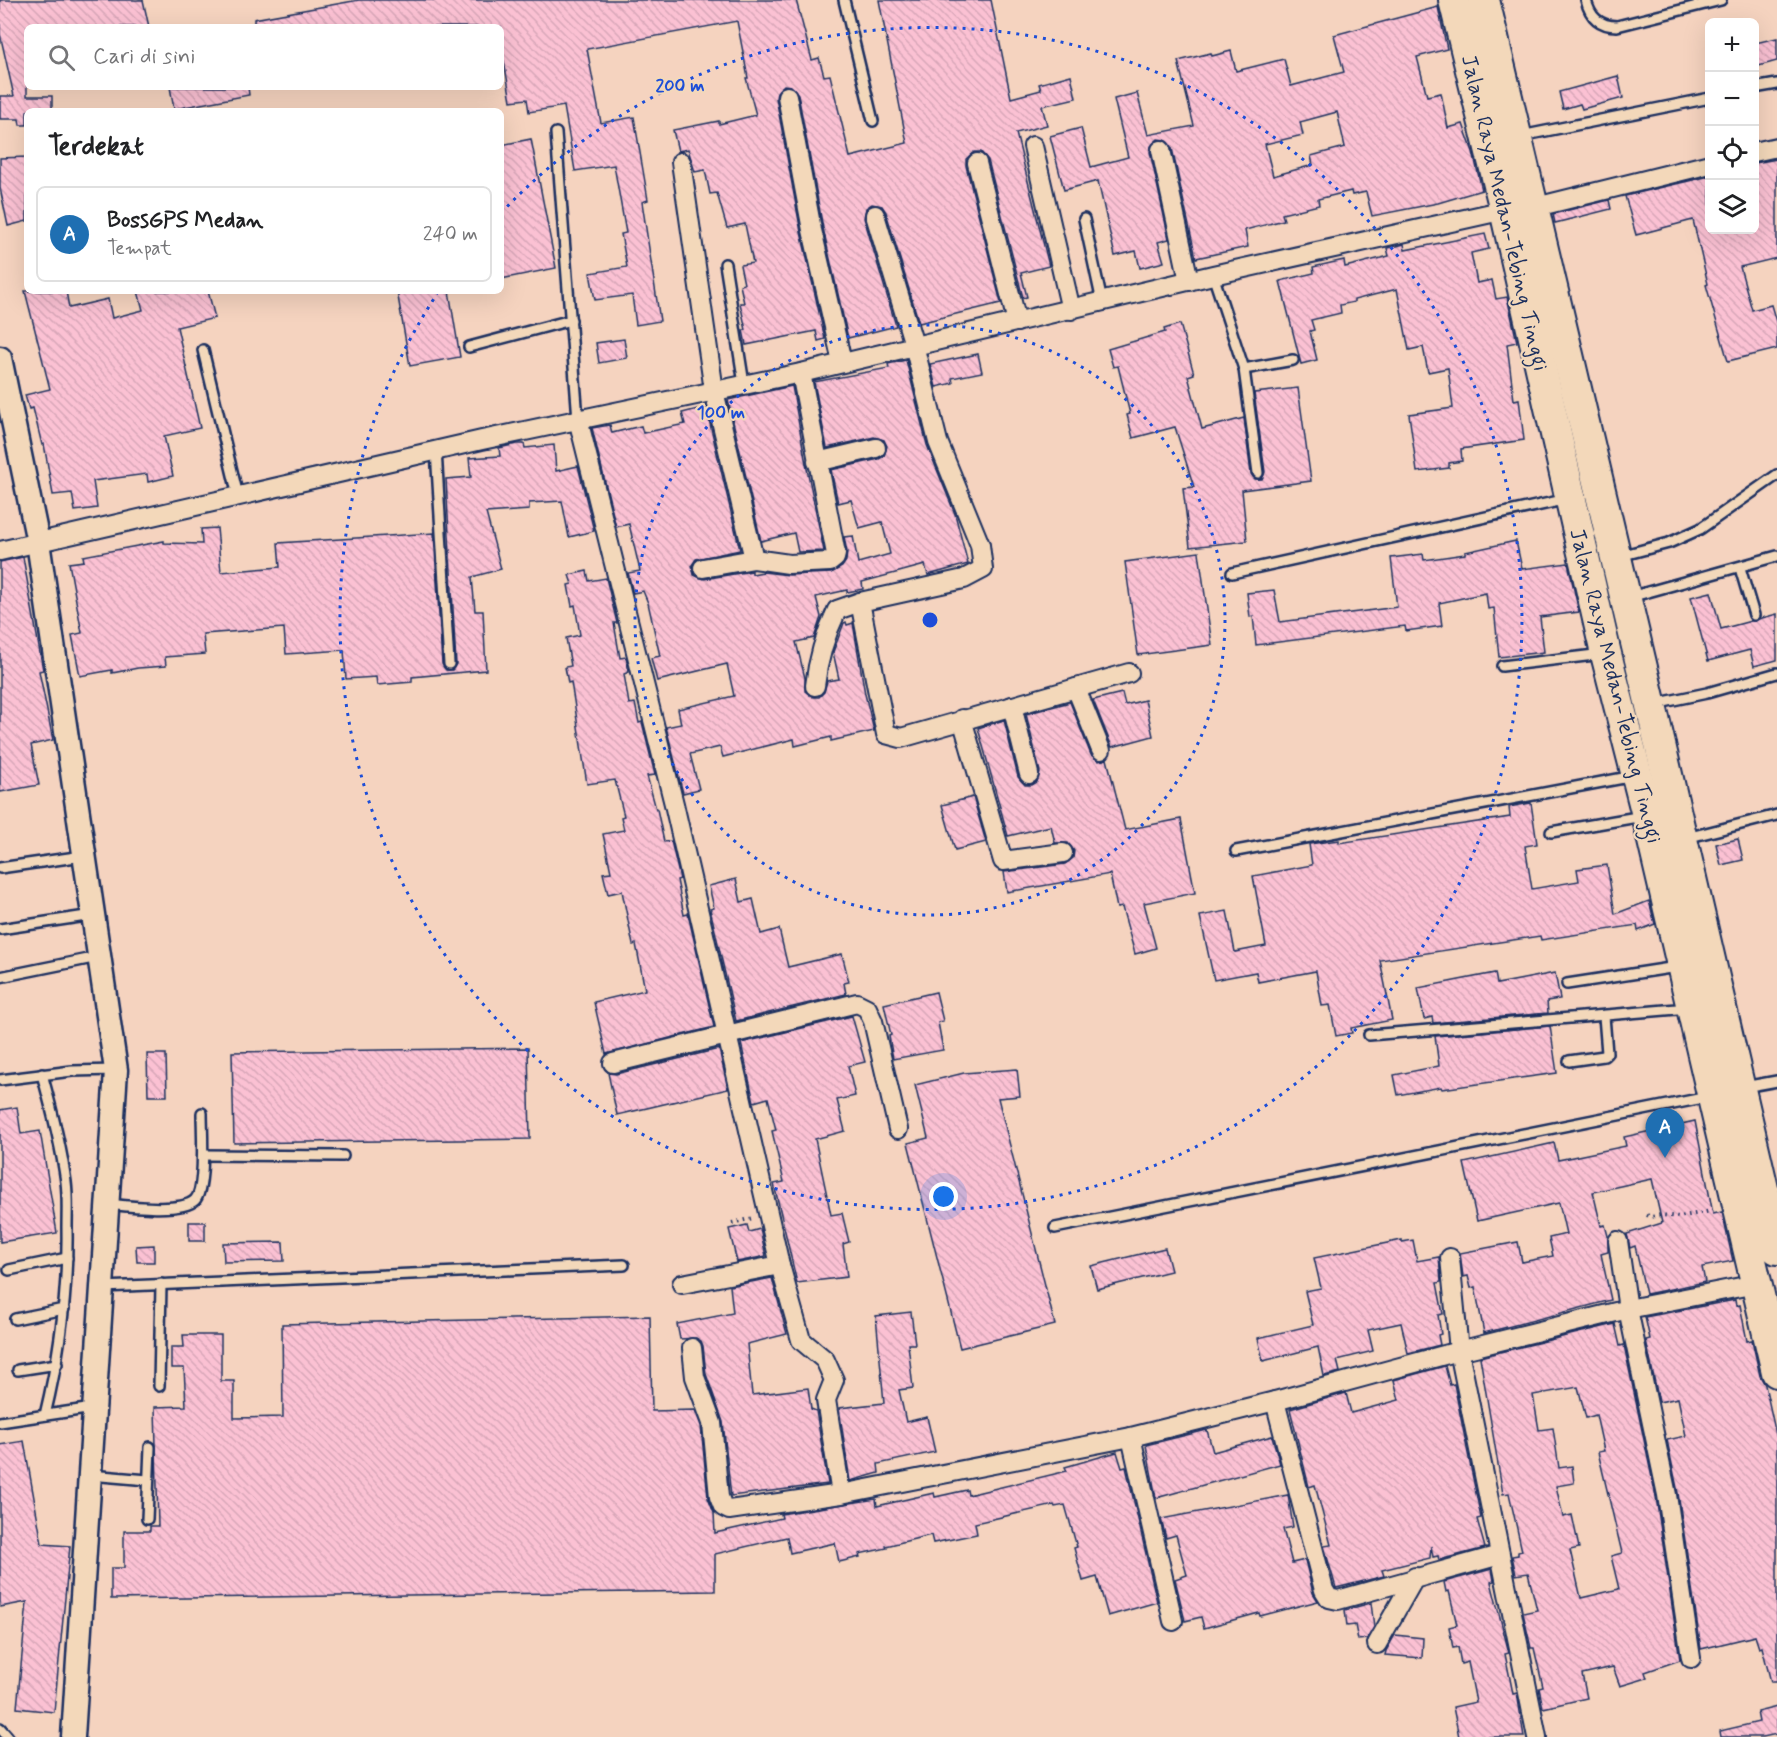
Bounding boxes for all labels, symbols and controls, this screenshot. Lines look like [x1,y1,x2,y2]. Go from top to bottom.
map controls [1705,18,1759,234]
button: + [1705,18,1759,72]
search box [24,24,504,90]
icon: search [45,41,78,74]
text: Cari di sini [93,43,195,71]
street label: Jalan Raya Medan-Tebing Tinggi [1451,52,1554,374]
button: − [1705,72,1759,126]
text: 200 m [655,74,705,98]
button: locate [1705,126,1759,180]
text: Terdekat [48,130,144,164]
button: layers [1705,180,1759,234]
text: BossGPS Medan [107,207,263,235]
text: A [63,221,76,248]
text: 240 m [423,221,478,248]
text: Tempat [107,235,172,262]
text: 100 m [697,401,745,425]
street label: Jalan Raya Medan-Tebing Tinggi [1559,526,1668,847]
centre of rings [920,610,940,630]
pin: A [1646,1108,1684,1158]
your location [929,1182,958,1211]

